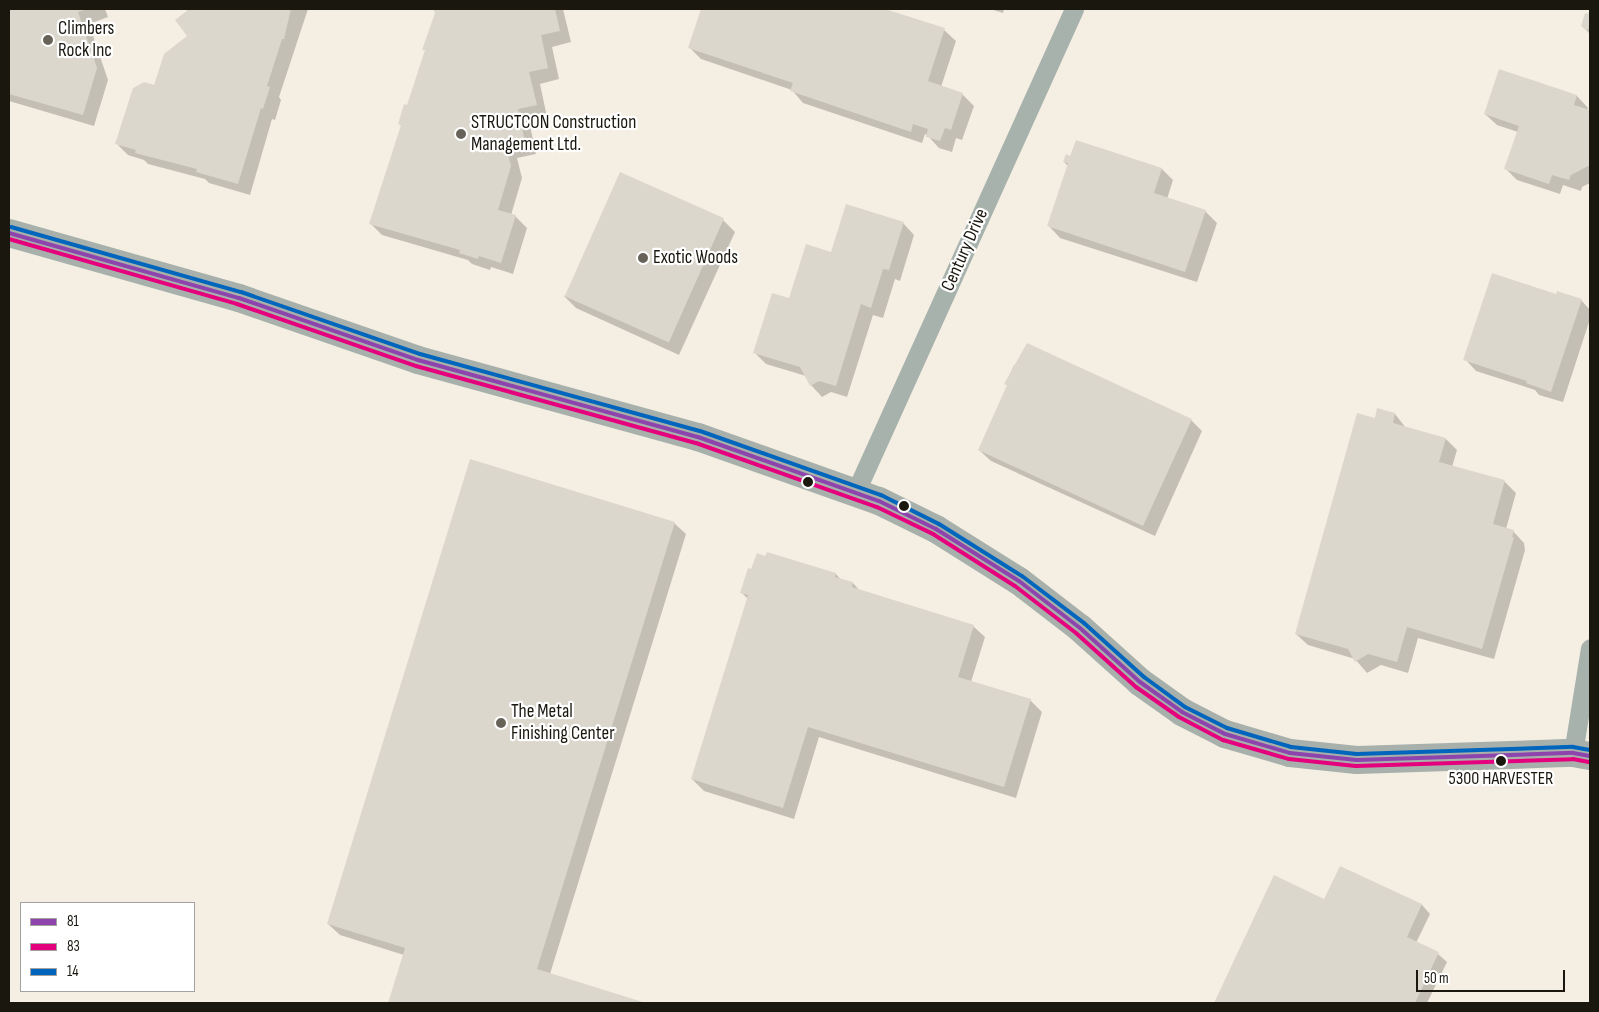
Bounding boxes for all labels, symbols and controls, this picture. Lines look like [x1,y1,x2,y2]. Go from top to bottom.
place label: Climbers Rock Inc [58,18,114,62]
marker: Climbers Rock Inc [42,34,54,46]
place label: STRUCTCON Construction Management Ltd. [471,112,636,156]
marker: STRUCTCON Construction Management Ltd. [455,128,467,140]
street label: Century Drive [937,205,993,295]
place label: Exotic Woods [653,247,738,269]
marker: Exotic Woods [637,252,649,264]
unlabelled marker [803,477,813,487]
unlabelled marker [899,501,909,511]
place label: The Metal Finishing Center [511,701,615,745]
marker: The Metal Finishing Center [495,717,507,729]
marker: 5300 HARVESTER [1496,756,1506,766]
place label: 5300 HARVESTER [1449,768,1553,790]
legend [20,902,195,992]
text: 81 [67,912,79,931]
text: 83 [67,937,80,956]
scale bar [1419,960,1568,992]
text: 14 [67,962,79,981]
text: 50 m [1424,969,1449,988]

